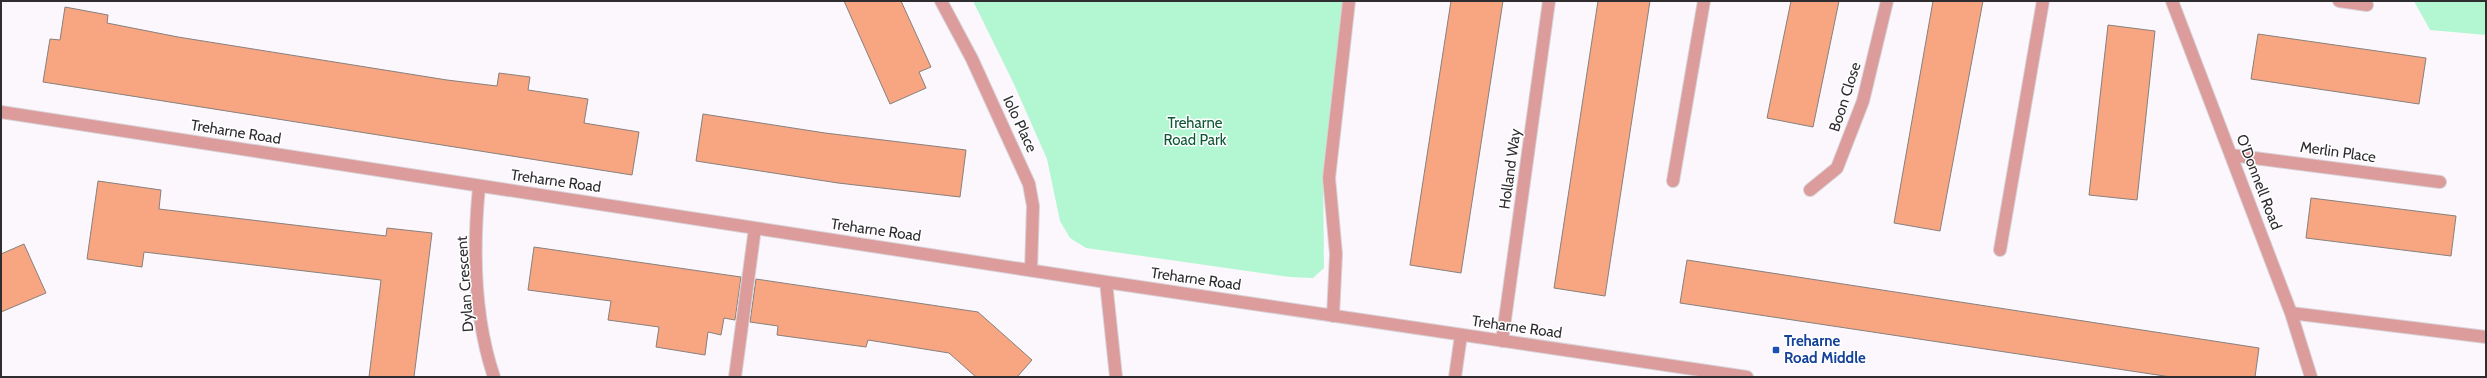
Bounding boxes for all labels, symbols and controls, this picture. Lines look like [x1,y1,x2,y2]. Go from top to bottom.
street label: Boon Close [1825,60,1865,134]
street label: Iolo Place [999,93,1041,156]
park label: Treharne Road Park [1164,114,1227,149]
street label: Treharne Road [190,116,282,148]
street label: Holland Way [1495,127,1525,210]
street label: O'Donnell Road [2233,132,2285,232]
street label: Merlin Place [2299,138,2377,166]
street label: Treharne Road [510,166,602,196]
street label: Treharne Road [830,215,922,245]
street label: Dylan Crescent [453,235,477,333]
street label: Treharne Road [1150,264,1242,294]
street label: Treharne Road [1471,312,1563,342]
place label: Treharne Road Middle [1784,332,1866,367]
marker: Treharne Road Middle [1771,345,1781,355]

